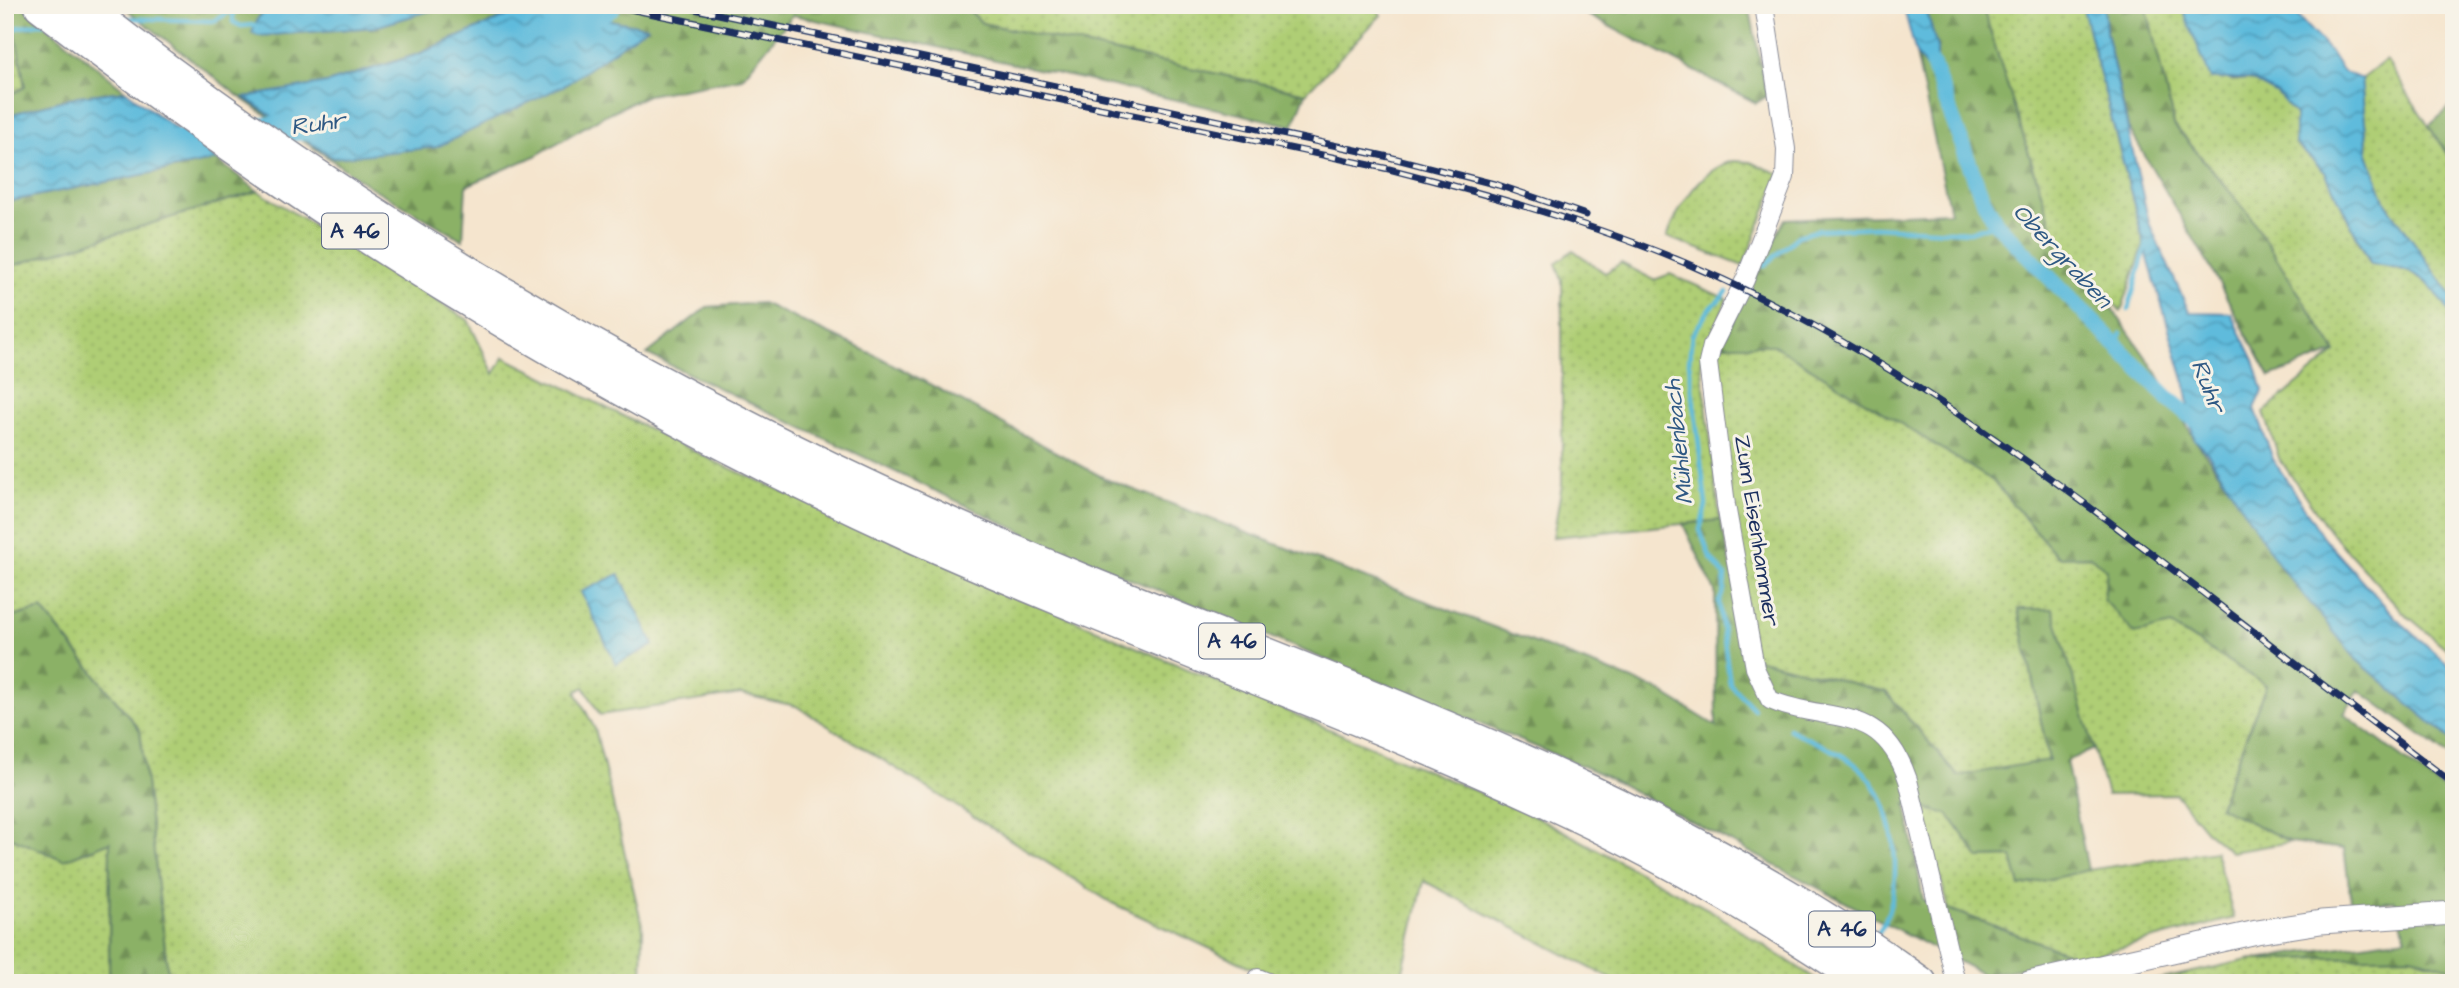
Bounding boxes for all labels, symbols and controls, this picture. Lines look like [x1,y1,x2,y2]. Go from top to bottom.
water label: Ruhr [289,103,350,145]
water label: Obergraben [2004,196,2121,318]
road number: A 46 [322,214,388,248]
water label: Ruhr [2182,354,2235,420]
water label: Mühlenbach [1655,377,1702,506]
street label: Zum Eisenhammer [1726,433,1788,629]
road number: A 46 [1199,624,1265,658]
road number: A 46 [1809,912,1875,946]

